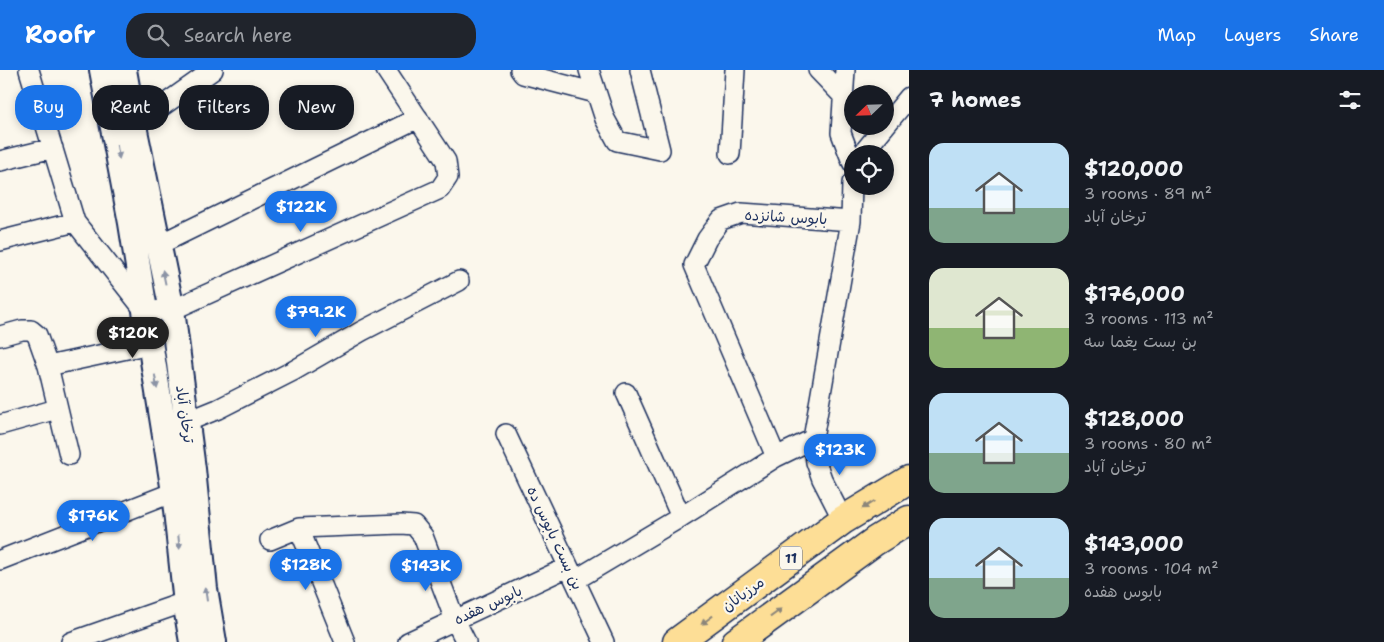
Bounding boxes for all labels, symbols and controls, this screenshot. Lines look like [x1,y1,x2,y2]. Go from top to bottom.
search box [126,13,476,58]
text: Roofr [25,19,96,51]
icon: search [144,21,172,49]
text: Search here [184,23,292,48]
text: Map [1158,23,1196,47]
text: Layers [1224,23,1281,47]
text: Share [1309,23,1359,47]
chip: Buy [15,85,82,130]
chip: Rent [92,85,169,130]
chip: Filters [179,85,269,130]
chip: New [279,85,354,130]
north arrow [844,85,894,135]
map controls [844,85,894,195]
text: 7 homes [929,86,1021,114]
icon: filters [1336,86,1364,114]
one-way arrow [115,145,123,161]
button: locate [844,145,894,195]
text: $120,000 [1084,155,1183,183]
icon: home [969,163,1029,223]
text: 3 rooms · 89 m² [1084,183,1212,204]
pin: $122K [266,190,336,233]
text: $122K [276,196,326,217]
street label: بابوس شانزده [744,205,828,229]
text: ترخان آباد [1084,206,1146,227]
one-way arrow [160,269,168,284]
text: $176,000 [1084,280,1185,308]
icon: home [969,288,1029,348]
pin: $79.2K [275,296,357,338]
text: $79.2K [286,301,346,322]
text: 3 rooms · 113 m² [1084,308,1214,329]
pin: $120K [98,316,168,359]
text: $120K [108,322,158,343]
text: بن بست یغما سه [1084,331,1197,352]
one-way arrow [153,374,161,390]
street label: ترخان آباد [171,384,199,445]
text: $128,000 [1084,405,1184,433]
icon: home [969,413,1029,473]
text: 3 rooms · 80 m² [1084,433,1212,454]
pin: $123K [805,434,875,476]
text: $123K [815,439,865,460]
text: ترخان آباد [1084,456,1146,477]
street label: بن بست بابوس ده [522,483,588,593]
pin: $176K [58,500,128,542]
one-way arrow [861,501,874,510]
text: $176K [68,505,118,526]
text: $143,000 [1084,530,1184,558]
one-way arrow [175,535,183,551]
icon: home [969,538,1029,598]
road number: 11 [780,546,802,569]
pin: $128K [271,548,341,591]
pin: $143K [391,550,461,592]
text: $128K [281,554,331,575]
text: $143K [401,555,451,576]
text: 3 rooms · 104 m² [1084,558,1219,579]
street label: مرزبانان [718,572,768,616]
street label: بابوس هفده [451,580,525,630]
text: بابوس هفده [1084,581,1162,602]
one-way arrow [202,585,210,601]
one-way arrow [769,608,783,618]
one-way arrow [700,615,714,625]

